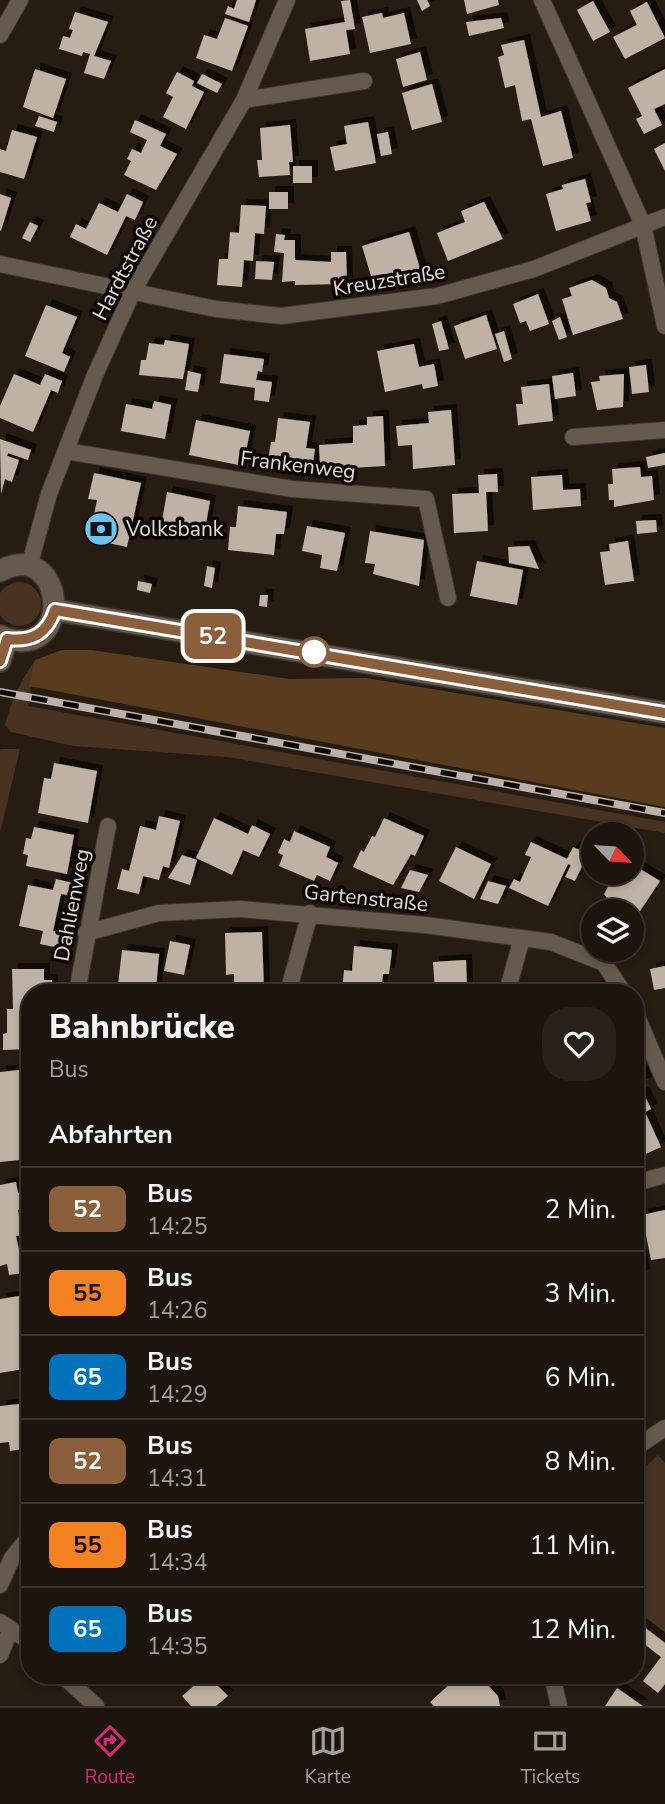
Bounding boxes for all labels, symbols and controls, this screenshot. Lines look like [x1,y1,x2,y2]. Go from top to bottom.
street label: Hardtstraße [86,211,164,325]
street label: Kreuzstraße [331,257,447,303]
street label: Frankenweg [239,444,357,486]
bank icon: Volksbank [82,510,120,548]
place label: Volksbank [125,515,224,543]
line badge: 52 [182,613,244,659]
text: 52 [199,620,227,652]
unlabelled marker [299,637,329,667]
north arrow [581,822,644,886]
map controls [581,822,644,962]
street label: Dahlienweg [47,847,97,963]
street label: Gartenstraße [302,878,430,918]
button: layers [581,899,644,962]
text: Bahnbrücke [49,1005,235,1050]
button: heart [542,1007,616,1081]
text: Bus [49,1054,89,1085]
text: Abfahrten [49,1117,173,1152]
text: Bus [147,1176,193,1211]
text: 2 Min. [545,1192,616,1227]
text: 52 [73,1193,102,1225]
text: 14:25 [147,1211,207,1242]
text: Bus [147,1260,193,1295]
text: 3 Min. [545,1276,616,1311]
text: 55 [73,1277,102,1309]
text: 14:26 [147,1295,207,1326]
text: Bus [147,1344,193,1379]
text: 6 Min. [545,1360,616,1395]
text: 65 [73,1361,102,1393]
text: 14:29 [147,1379,207,1410]
text: Bus [147,1428,193,1463]
text: 8 Min. [545,1444,616,1479]
text: 52 [73,1445,102,1477]
text: 14:31 [147,1463,207,1494]
text: Bus [147,1512,193,1547]
text: 11 Min. [529,1528,616,1563]
text: 55 [73,1529,102,1561]
text: 14:34 [147,1547,207,1578]
text: Bus [147,1596,193,1631]
text: 12 Min. [529,1612,616,1647]
text: 65 [73,1613,102,1645]
text: 14:35 [147,1631,207,1662]
tab: Route [85,1722,135,1790]
tab: Karte [305,1722,351,1790]
tab: Tickets [520,1722,580,1790]

